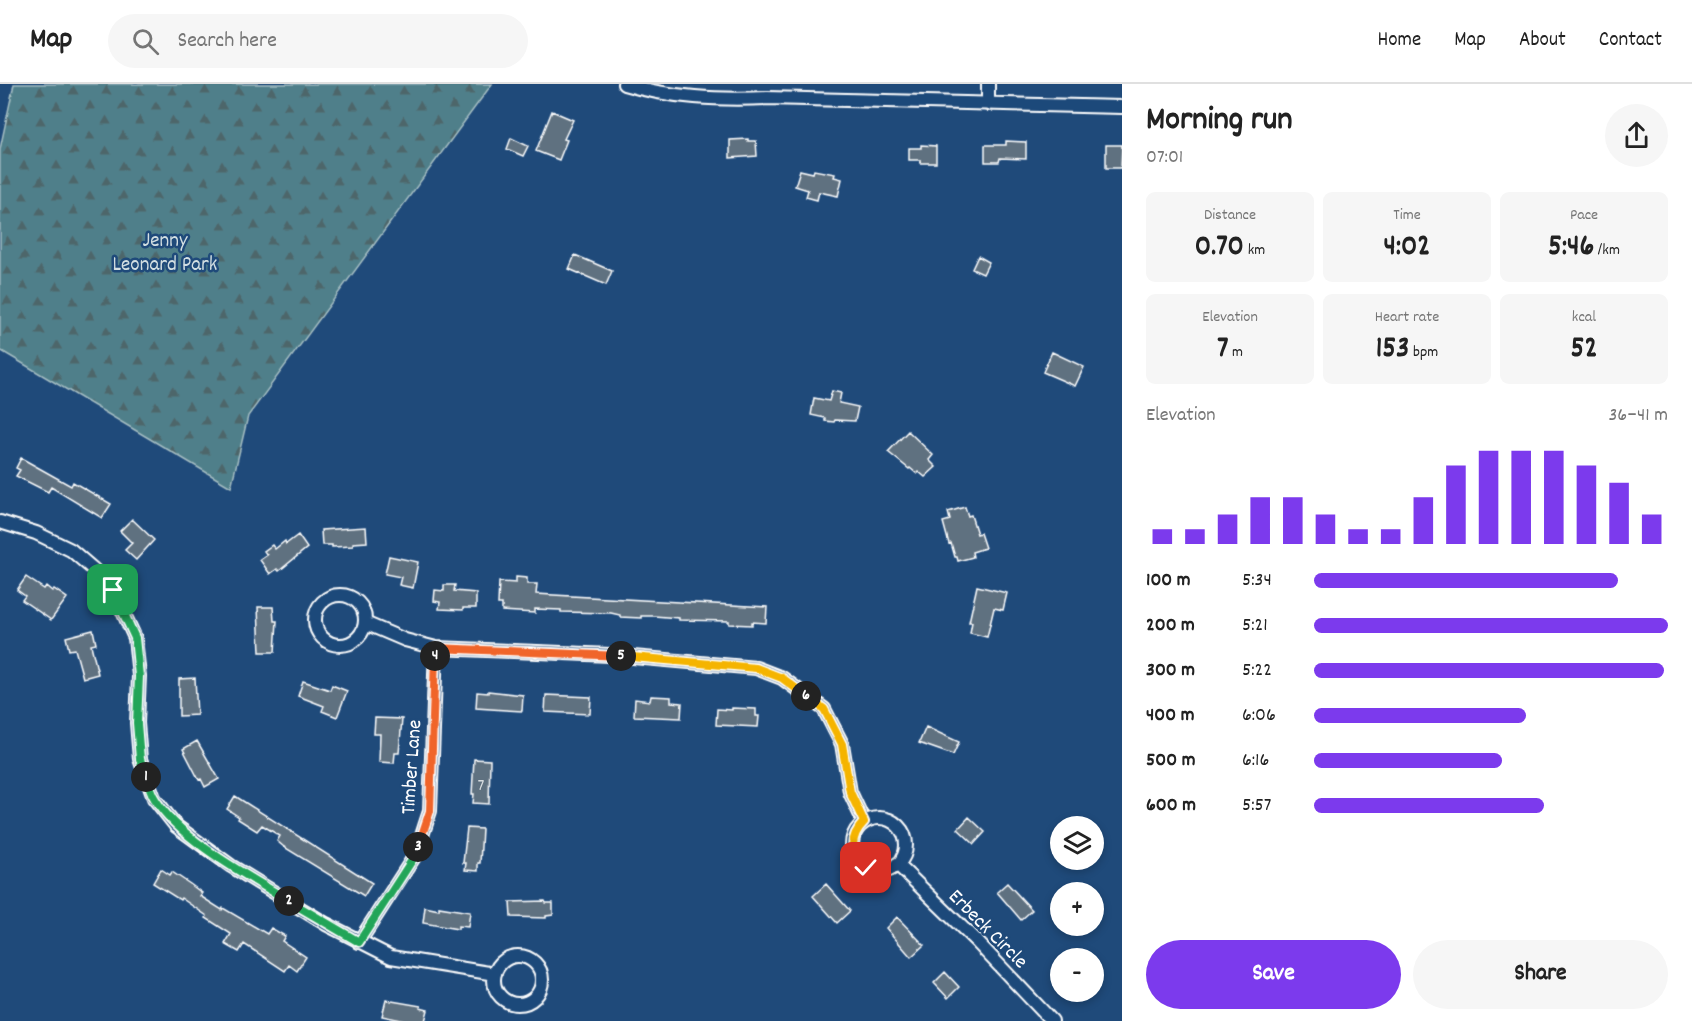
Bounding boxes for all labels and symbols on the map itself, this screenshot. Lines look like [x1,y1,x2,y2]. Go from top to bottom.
park label: Jenny Leonard Park [113,227,217,281]
pin [87,564,138,615]
pin: 4 [420,641,450,671]
pin: 5 [606,641,636,671]
pin: 6 [791,681,821,711]
street label: Timber Lane [395,719,431,816]
pin: 1 [131,762,161,792]
house number: 7 [478,774,485,799]
pin: 3 [403,832,433,862]
pin [840,842,891,893]
street label: Erbeck Circle [940,883,1034,977]
pin: 2 [274,886,304,916]

